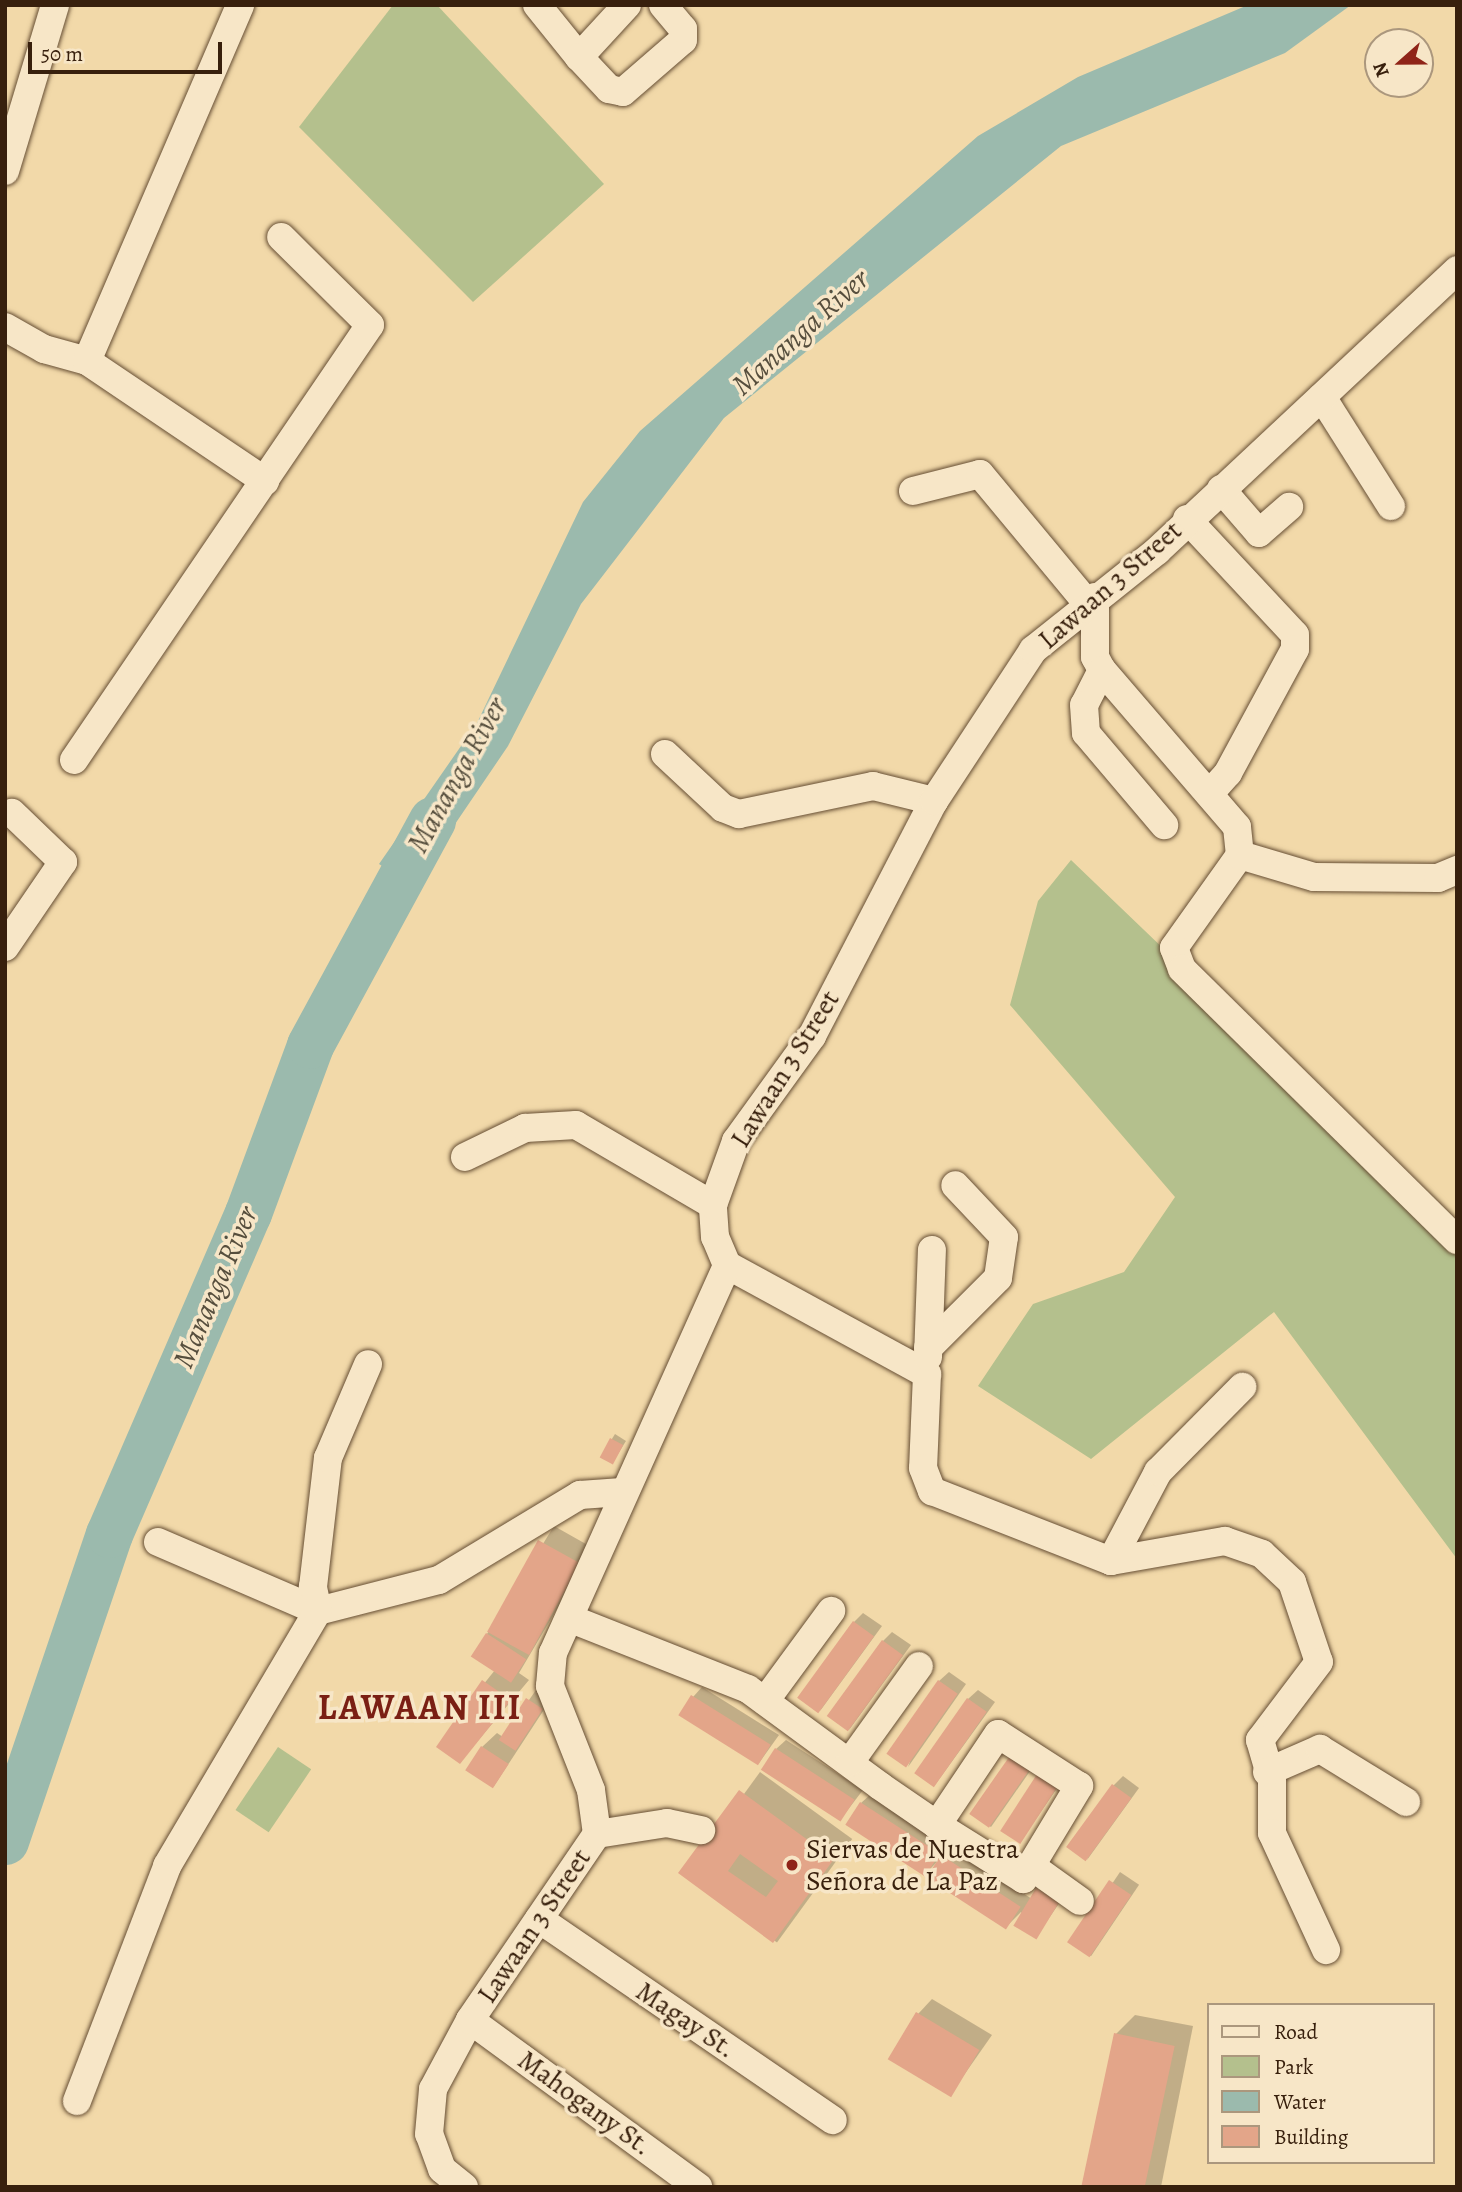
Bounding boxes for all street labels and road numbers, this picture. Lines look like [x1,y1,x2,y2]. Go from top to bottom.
street label: Lawaan 3 Street [1031,514,1189,656]
street label: Lawaan 3 Street [723,984,847,1154]
street label: Lawaan 3 Street [470,1842,598,2010]
street label: Magay St. [630,1974,742,2066]
street label: Mahogany St. [511,2043,659,2163]

